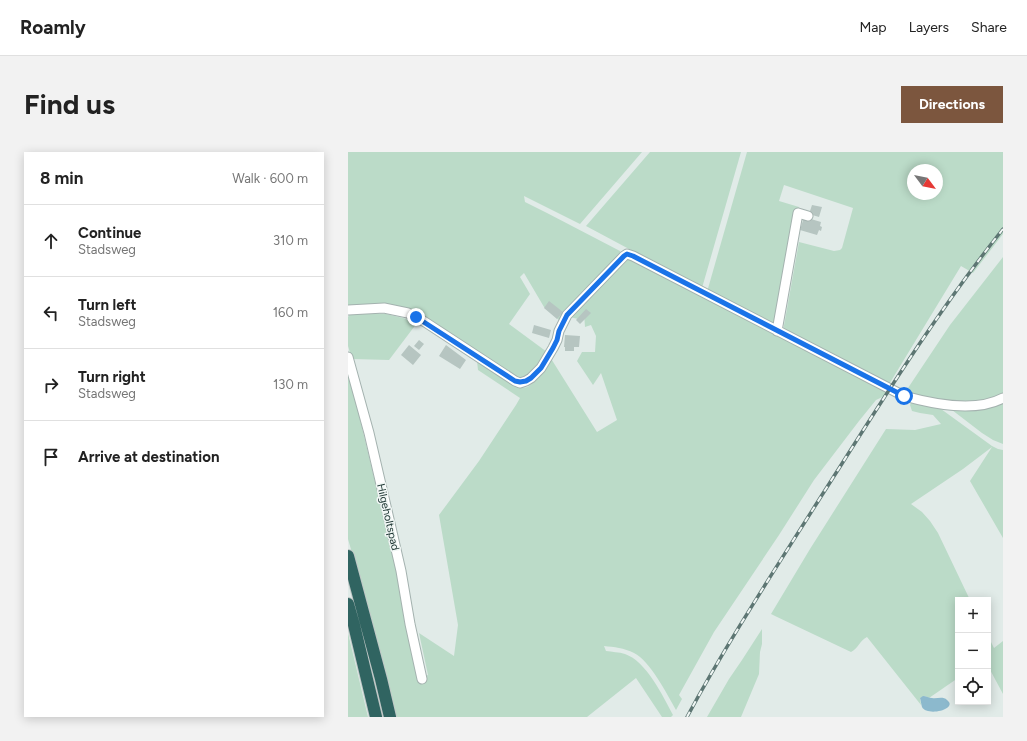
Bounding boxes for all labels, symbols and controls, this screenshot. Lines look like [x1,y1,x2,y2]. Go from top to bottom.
text: Roamly [20,16,86,39]
text: Map [859,19,887,36]
text: Layers [909,19,949,36]
text: Share [971,19,1007,36]
button: Directions [901,86,1003,123]
text: Find us [24,87,115,121]
north arrow [907,164,943,200]
text: 8 min [40,168,83,188]
text: Walk · 600 m [232,171,308,186]
text: Continue [78,224,141,242]
icon: ahead [40,230,62,252]
text: 310 m [273,233,308,248]
text: Stadsweg [78,242,136,257]
text: Turn left [78,296,136,314]
icon: left [40,302,62,324]
text: 160 m [273,305,308,320]
route end [407,308,425,326]
text: Stadsweg [78,314,136,329]
text: Turn right [78,368,146,386]
icon: right [40,374,62,396]
text: 130 m [273,377,308,392]
text: Stadsweg [78,386,136,401]
route start [895,387,913,405]
icon: arrive [40,446,62,468]
text: Arrive at destination [78,448,219,466]
street label: Hilgeholtspad [374,482,402,552]
map controls [955,597,991,705]
button: + [955,597,991,633]
button: − [955,633,991,669]
button: locate [955,669,991,705]

